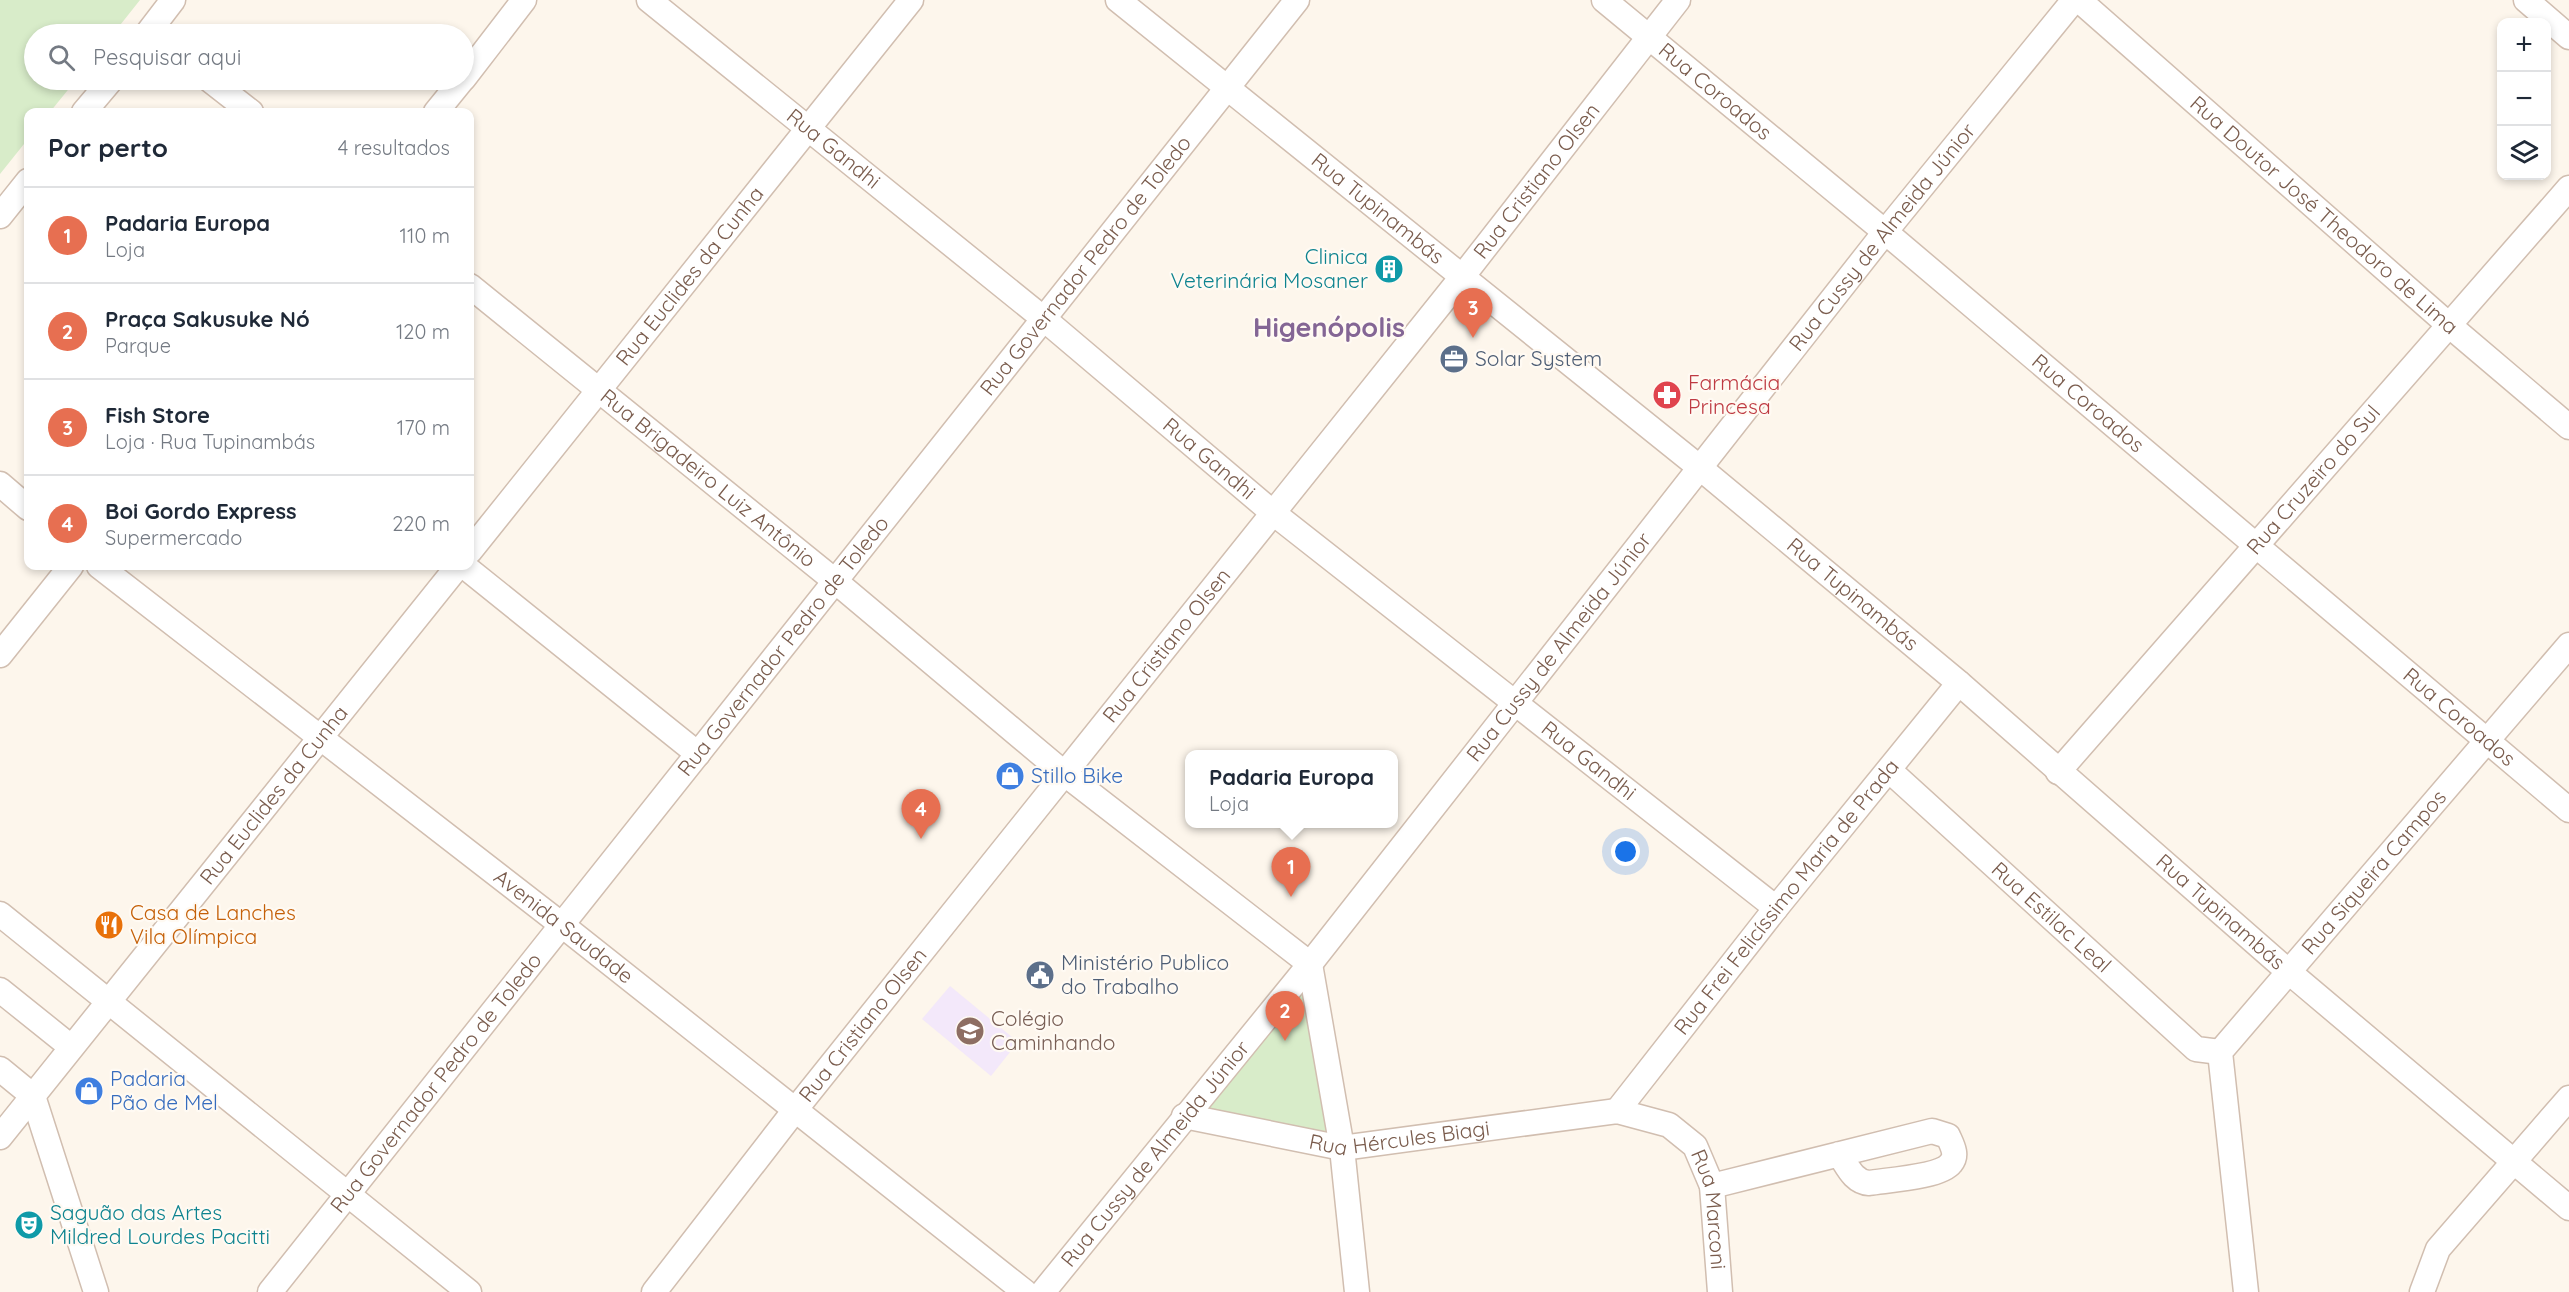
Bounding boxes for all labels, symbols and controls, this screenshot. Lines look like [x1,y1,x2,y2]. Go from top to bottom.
map controls [2497,18,2551,180]
button: + [2497,18,2551,72]
search box [24,24,474,90]
street label: Rua Coroados [1654,37,1778,145]
icon: search [45,41,78,74]
text: Pesquisar aqui [93,43,241,71]
button: − [2497,72,2551,126]
street label: Rua Doutor José Theodoro de Lima [2185,90,2464,339]
street label: Rua Cristiano Olsen [1467,97,1605,263]
street label: Rua Gandhi [782,102,886,194]
street label: Rua Cussy de Almeida Júnior [1783,117,1980,356]
button: layers [2497,126,2551,180]
street label: Rua Governador Pedro de Toledo [974,130,1196,400]
text: Por perto [48,131,168,164]
text: 4 resultados [338,135,450,160]
street label: Rua Tupinambás [1307,147,1450,269]
street label: Rua Euclides da Cunha [610,181,769,370]
text: Padaria Europa [105,209,270,237]
text: 1 [64,223,71,248]
text: 110 m [400,223,450,248]
text: Loja [105,237,145,262]
place label: Clinica Veterinária Mosaner [1170,243,1368,293]
building icon: Clinica Veterinária Mosaner [1373,253,1405,285]
pin: 3 [1454,288,1492,338]
text: Praça Sakusuke Nó [105,305,310,333]
district label: Higenópolis [1253,310,1405,344]
text: 2 [62,319,73,344]
text: 120 m [396,319,450,344]
text: Parque [105,333,171,358]
office icon: Solar System [1438,343,1470,375]
place label: Solar System [1475,345,1602,371]
street label: Rua Coroados [2027,348,2150,457]
place label: Farmácia Princesa [1688,369,1780,419]
pharmacy icon: Farmácia Princesa [1651,379,1683,411]
street label: Rua Brigadeiro Luiz Antônio [596,383,822,572]
street label: Rua Cruzeiro do Sul [2240,399,2385,559]
text: Fish Store [105,401,210,429]
street label: Rua Gandhi [1158,411,1261,504]
text: 3 [62,415,73,440]
text: 170 m [397,415,450,440]
text: Loja · Rua Tupinambás [105,429,315,454]
text: Boi Gordo Express [105,497,297,525]
street label: Rua Governador Pedro de Toledo [671,510,894,781]
text: 4 [62,511,73,536]
text: 220 m [392,511,450,536]
text: Supermercado [105,525,242,550]
street label: Rua Cussy de Almeida Júnior [1460,527,1656,766]
street label: Rua Tupinambás [1782,532,1924,656]
street label: Rua Cristiano Olsen [1096,563,1236,727]
street label: Rua Coroados [2398,662,2521,771]
street label: Rua Euclides da Cunha [194,700,353,889]
street label: Rua Gandhi [1537,715,1642,805]
popup [1185,750,1398,828]
street label: Rua Frei Felicíssimo Maria de Prada [1668,753,1904,1040]
shop icon: Stillo Bike [994,760,1026,792]
place label: Stillo Bike [1031,762,1123,788]
text: Padaria Europa [1209,763,1374,791]
street label: Rua Siqueira Campos [2295,784,2451,959]
pin: 4 [902,790,940,839]
text: Loja [1209,791,1249,816]
your location [1611,837,1640,866]
pin: 1 [1272,848,1310,897]
street label: Rua Tupinambás [2151,848,2291,975]
street label: Rua Estilac Leal [1987,856,2117,977]
street label: Avenida Saudade [489,863,639,989]
place label: Casa de Lanches Vila Olímpica [130,899,296,949]
restaurant icon: Casa de Lanches Vila Olímpica [93,909,125,941]
street label: Rua Cristiano Olsen [793,942,932,1107]
street label: Rua Governador Pedro de Toledo [324,947,547,1218]
place label: Ministério Publico do Trabalho [1061,949,1229,999]
public building icon: Ministério Publico do Trabalho [1024,959,1056,991]
pin: 2 [1266,992,1304,1041]
place label: Colégio Caminhando [991,1005,1115,1055]
school or university icon: Colégio Caminhando [954,1015,986,1047]
street label: Rua Cussy de Almeida Júnior [1055,1035,1254,1272]
place label: Padaria Pão de Mel [110,1065,218,1115]
shop icon: Padaria Pão de Mel [73,1075,105,1107]
street label: Rua Hércules Biagi [1307,1114,1491,1161]
street label: Rua Marconi [1686,1145,1732,1270]
place label: Saguão das Artes Mildred Lourdes Pacitti [50,1199,270,1249]
theatre icon: Saguão das Artes Mildred Lourdes Pacitti [13,1209,45,1241]

